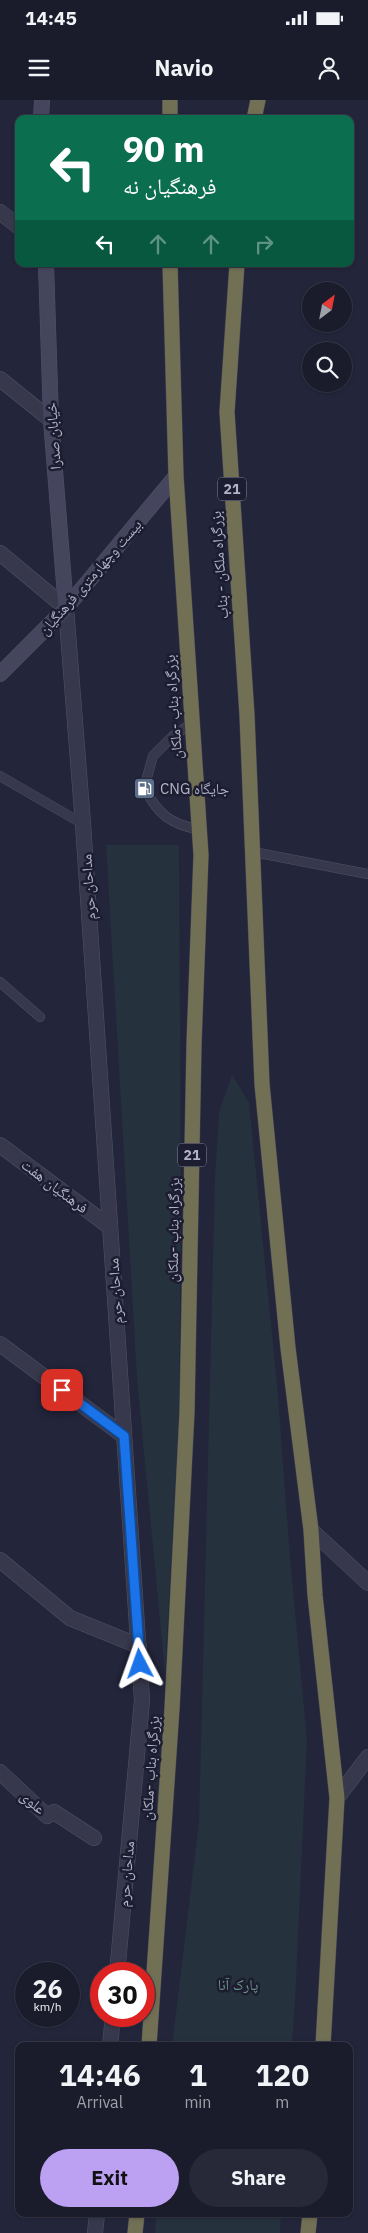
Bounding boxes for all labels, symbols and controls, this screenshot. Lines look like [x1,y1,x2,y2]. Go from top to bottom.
text: 14:45 [25,6,77,30]
text: Navio [155,53,213,82]
icon: menu [25,54,53,82]
icon: person [315,54,343,82]
text: 90 m [123,126,205,172]
icon: left [40,135,105,200]
text: فرهنگیان نه [123,171,216,200]
icon: left [91,230,119,258]
icon: ahead [144,230,172,258]
icon: ahead [197,230,225,258]
icon: right [250,230,278,258]
north arrow [302,282,352,332]
map controls [302,282,352,392]
button: search [302,342,352,392]
street label: خیابان صدرا [41,401,66,470]
road number: 21 [218,478,246,500]
street label: بزرگراه ملکان - بناب [206,510,233,620]
street label: بیست وچهارمتری فرهنگیان [34,515,146,640]
street label: بزرگراه بناب -ملکان [160,654,187,760]
fuel station icon: CNG جایگاه [132,776,156,800]
place label: CNG جایگاه [160,779,230,798]
street label: مداحان حرم [76,853,101,921]
road number: 21 [178,1144,206,1166]
street label: فرهنگیان هفت [17,1155,92,1218]
street label: بزرگراه بناب -ملکان [163,1177,184,1283]
street label: مداحان حرم [103,1257,128,1325]
pin [41,1369,83,1411]
icon: arrive [48,1376,76,1404]
position arrow [113,1637,165,1689]
street label: بزرگراه بناب -ملکان [137,1715,164,1821]
street label: علوی [16,1786,50,1819]
street label: مداحان حرم [114,1840,139,1908]
speed limit sign: 30 [90,1962,155,2027]
text: 26 [32,1972,63,2005]
park label: پارک آنا [218,1975,258,1994]
text: km/h [33,1999,62,2014]
text: 14:46 [59,2055,141,2094]
text: 1 [189,2055,207,2094]
text: 120 [255,2055,309,2094]
text: Arrival [76,2092,123,2112]
text: min [184,2092,211,2112]
text: m [275,2092,289,2112]
button: Exit [40,2149,179,2207]
button: Share [189,2149,328,2207]

